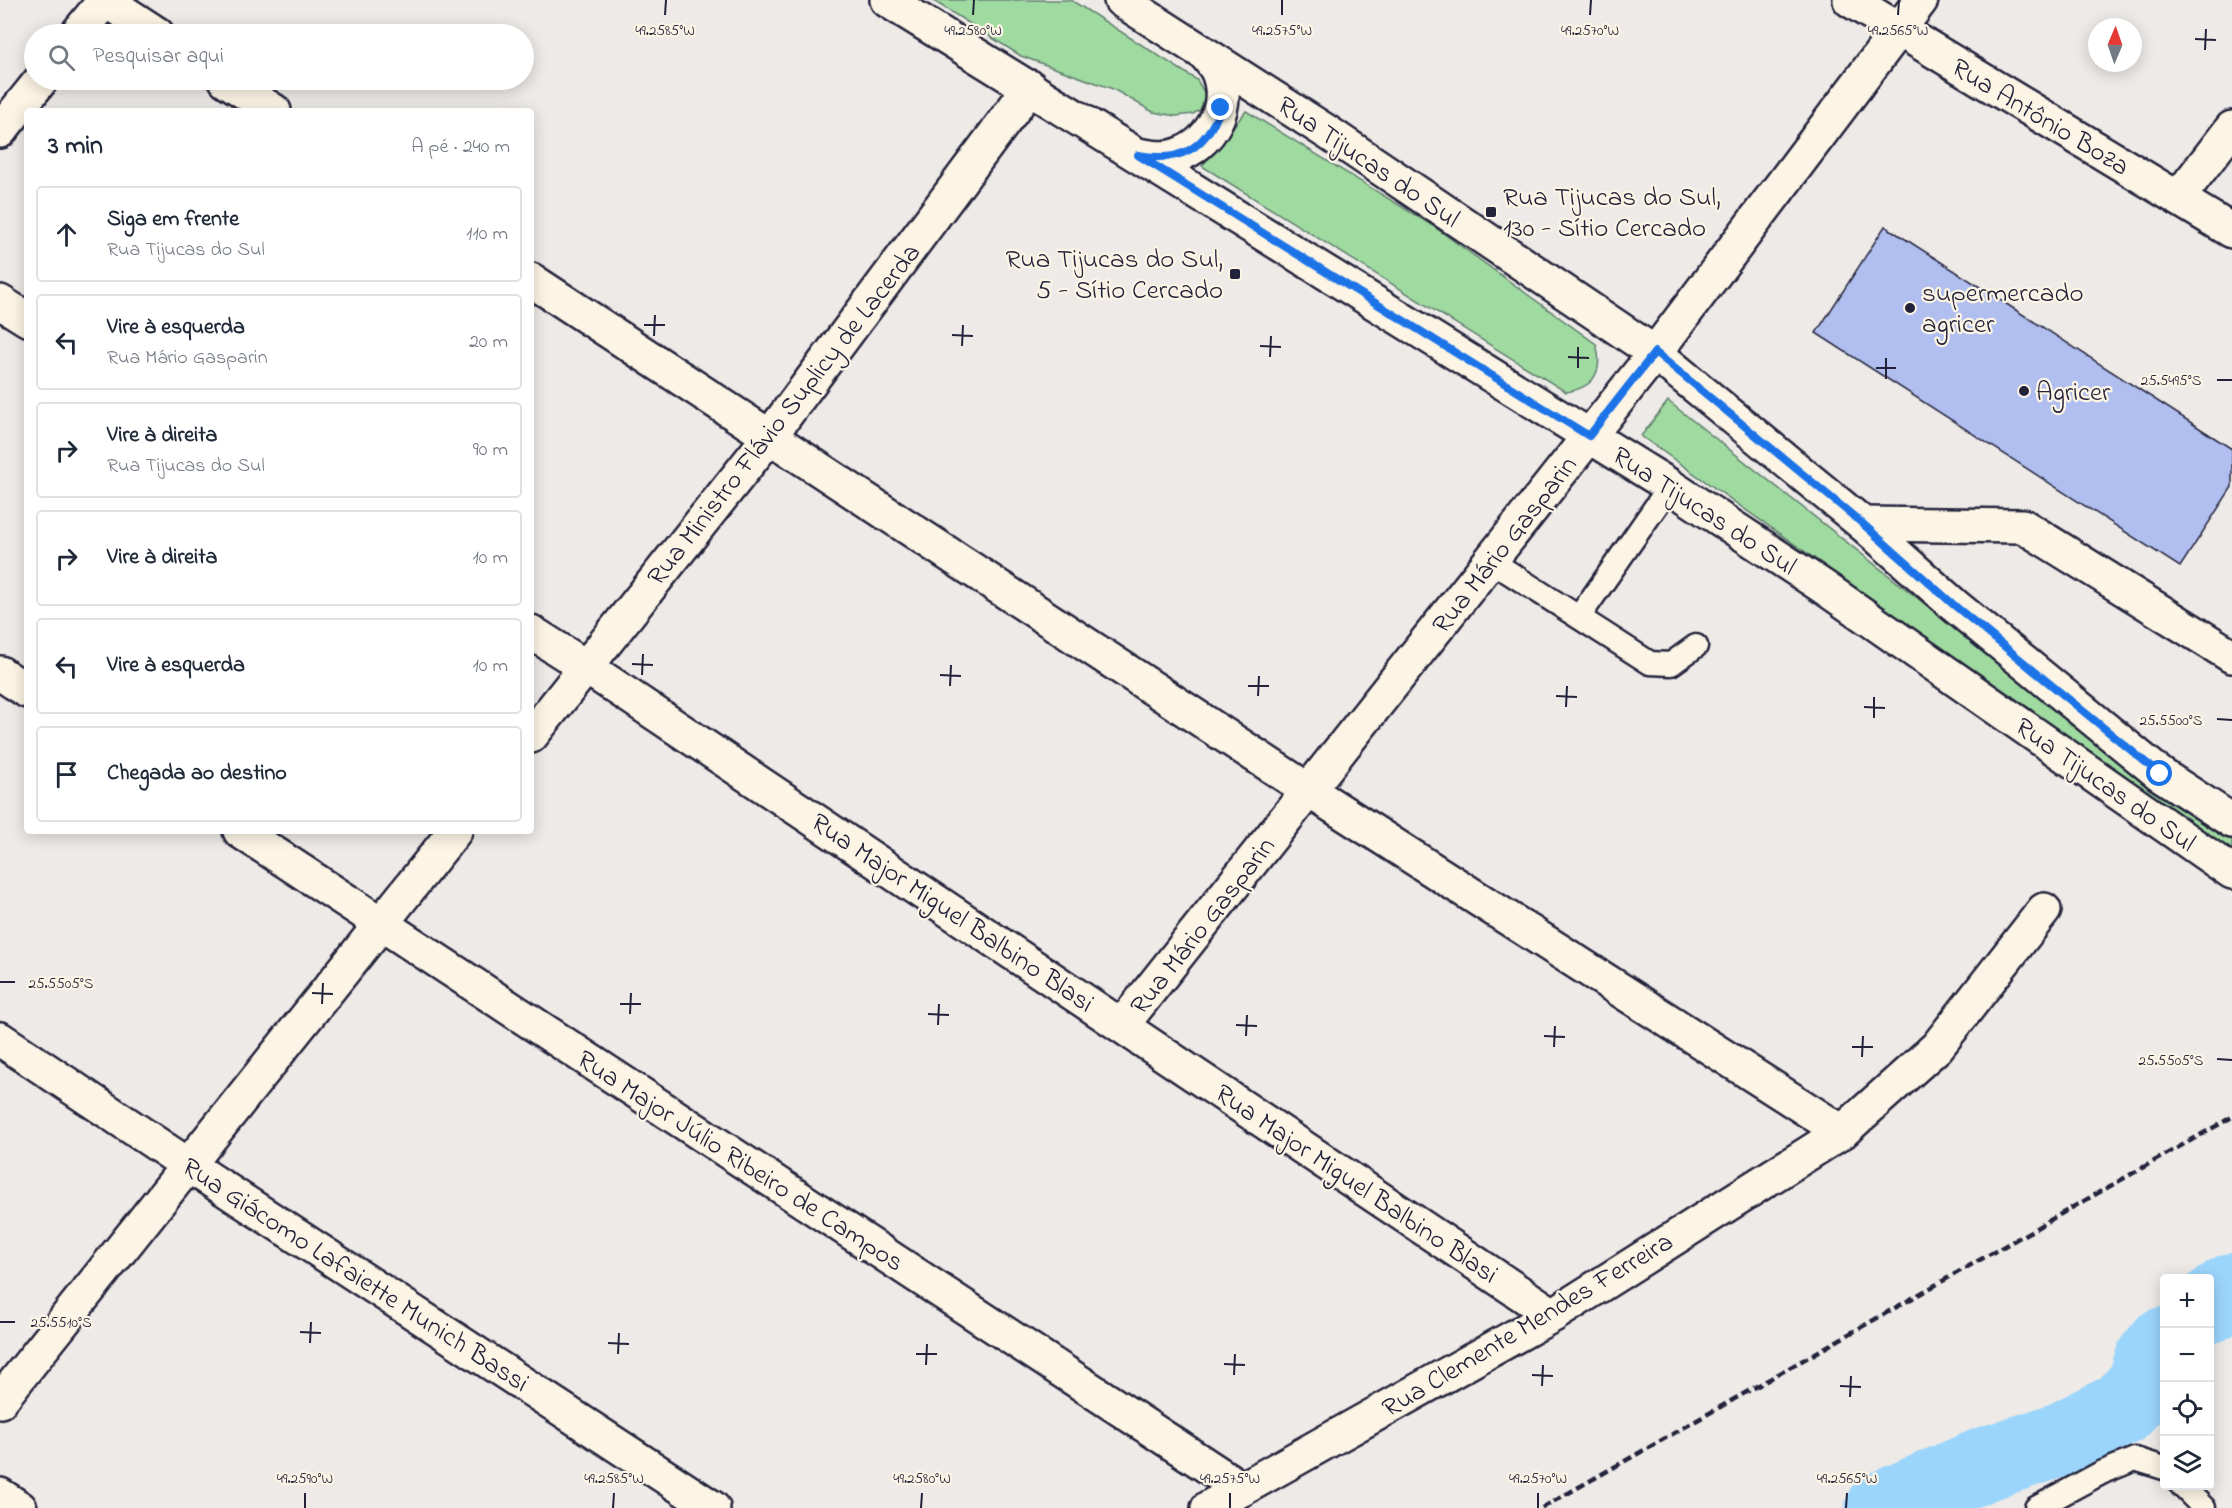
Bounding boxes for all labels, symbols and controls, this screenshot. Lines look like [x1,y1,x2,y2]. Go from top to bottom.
north arrow [2088,18,2142,72]
text: 49.2585°W [635,20,695,42]
text: 49.2580°W [944,20,1002,42]
text: 49.2575°W [1252,20,1312,42]
text: 49.2570°W [1561,20,1619,42]
text: 49.2565°W [1868,20,1928,42]
search box [24,24,534,90]
icon: search [45,41,78,74]
text: Pesquisar aqui [93,41,224,73]
street label: Rua Antônio Boza [1943,49,2136,187]
street label: Rua Tijucas do Sul [1268,87,1467,239]
route end [1207,94,1233,120]
text: 3 min [48,128,103,166]
text: A pé · 240 m [411,133,510,162]
place label: Rua Tijucas do Sul, 130 - Sítio Cercado [1503,179,1721,249]
text: Siga em frente [107,204,239,236]
marker: Rua Tijucas do Sul, 130 - Sítio Cercado [1484,205,1498,219]
icon: ahead [50,218,83,251]
text: 110 m [466,220,508,249]
text: Rua Tijucas do Sul [107,236,265,265]
street label: Rua Ministro Flávio Suplicy de Lacerda [639,236,931,595]
place label: Rua Tijucas do Sul, 5 - Sítio Cercado [1005,241,1223,311]
marker: Rua Tijucas do Sul, 5 - Sítio Cercado [1228,267,1242,281]
place label: supermercado agricer [1922,275,2083,345]
marker: supermercado agricer [1903,301,1917,315]
text: Vire à esquerda [107,312,245,344]
icon: left [50,326,83,359]
text: 20 m [469,328,508,357]
text: Rua Mário Gasparin [107,344,268,373]
text: 25.5495°S [2141,370,2202,392]
place label: Agricer [2036,374,2111,413]
marker: Agricer [2017,384,2031,398]
text: Vire à direita [107,420,217,452]
icon: right [50,434,83,467]
text: 90 m [473,436,508,465]
street label: Rua Tijucas do Sul [1604,438,1804,586]
street label: Rua Mário Gasparin [1424,448,1588,643]
text: Rua Tijucas do Sul [107,452,265,481]
icon: right [50,542,83,575]
text: Vire à direita [107,542,217,574]
text: 10 m [472,544,508,573]
icon: left [50,650,83,683]
text: Vire à esquerda [107,650,245,682]
text: 10 m [472,652,508,681]
street label: Rua Tijucas do Sul [2006,709,2203,863]
text: 25.5500°S [2140,710,2203,732]
icon: arrive [50,758,83,791]
text: Chegada ao destino [107,758,287,790]
route start [2146,760,2172,786]
street label: Rua Major Miguel Balbino Blasi [802,804,1101,1024]
street label: Rua Mário Gasparin [1122,829,1286,1024]
text: 25.5505°S [29,973,94,995]
street label: Rua Major Júlio Ribeiro de Campos [568,1041,911,1283]
text: 25.5505°S [2139,1050,2204,1072]
street label: Rua Major Miguel Balbino Blasi [1206,1075,1505,1295]
street label: Rua Giácomo Lafaiette Munich Bassi [173,1149,536,1403]
street label: Rua Clemente Mendes Ferreira [1375,1224,1681,1429]
map controls [2160,1274,2214,1490]
button: + [2160,1274,2214,1328]
text: 25.5510°S [30,1312,92,1334]
button: − [2160,1328,2214,1382]
button: locate [2160,1382,2214,1436]
button: layers [2160,1436,2214,1490]
text: 49.2590°W [277,1468,333,1490]
text: 49.2585°W [584,1468,644,1490]
text: 49.2580°W [893,1468,951,1490]
text: 49.2575°W [1200,1468,1260,1490]
text: 49.2570°W [1509,1468,1567,1490]
text: 49.2565°W [1817,1468,1877,1490]

